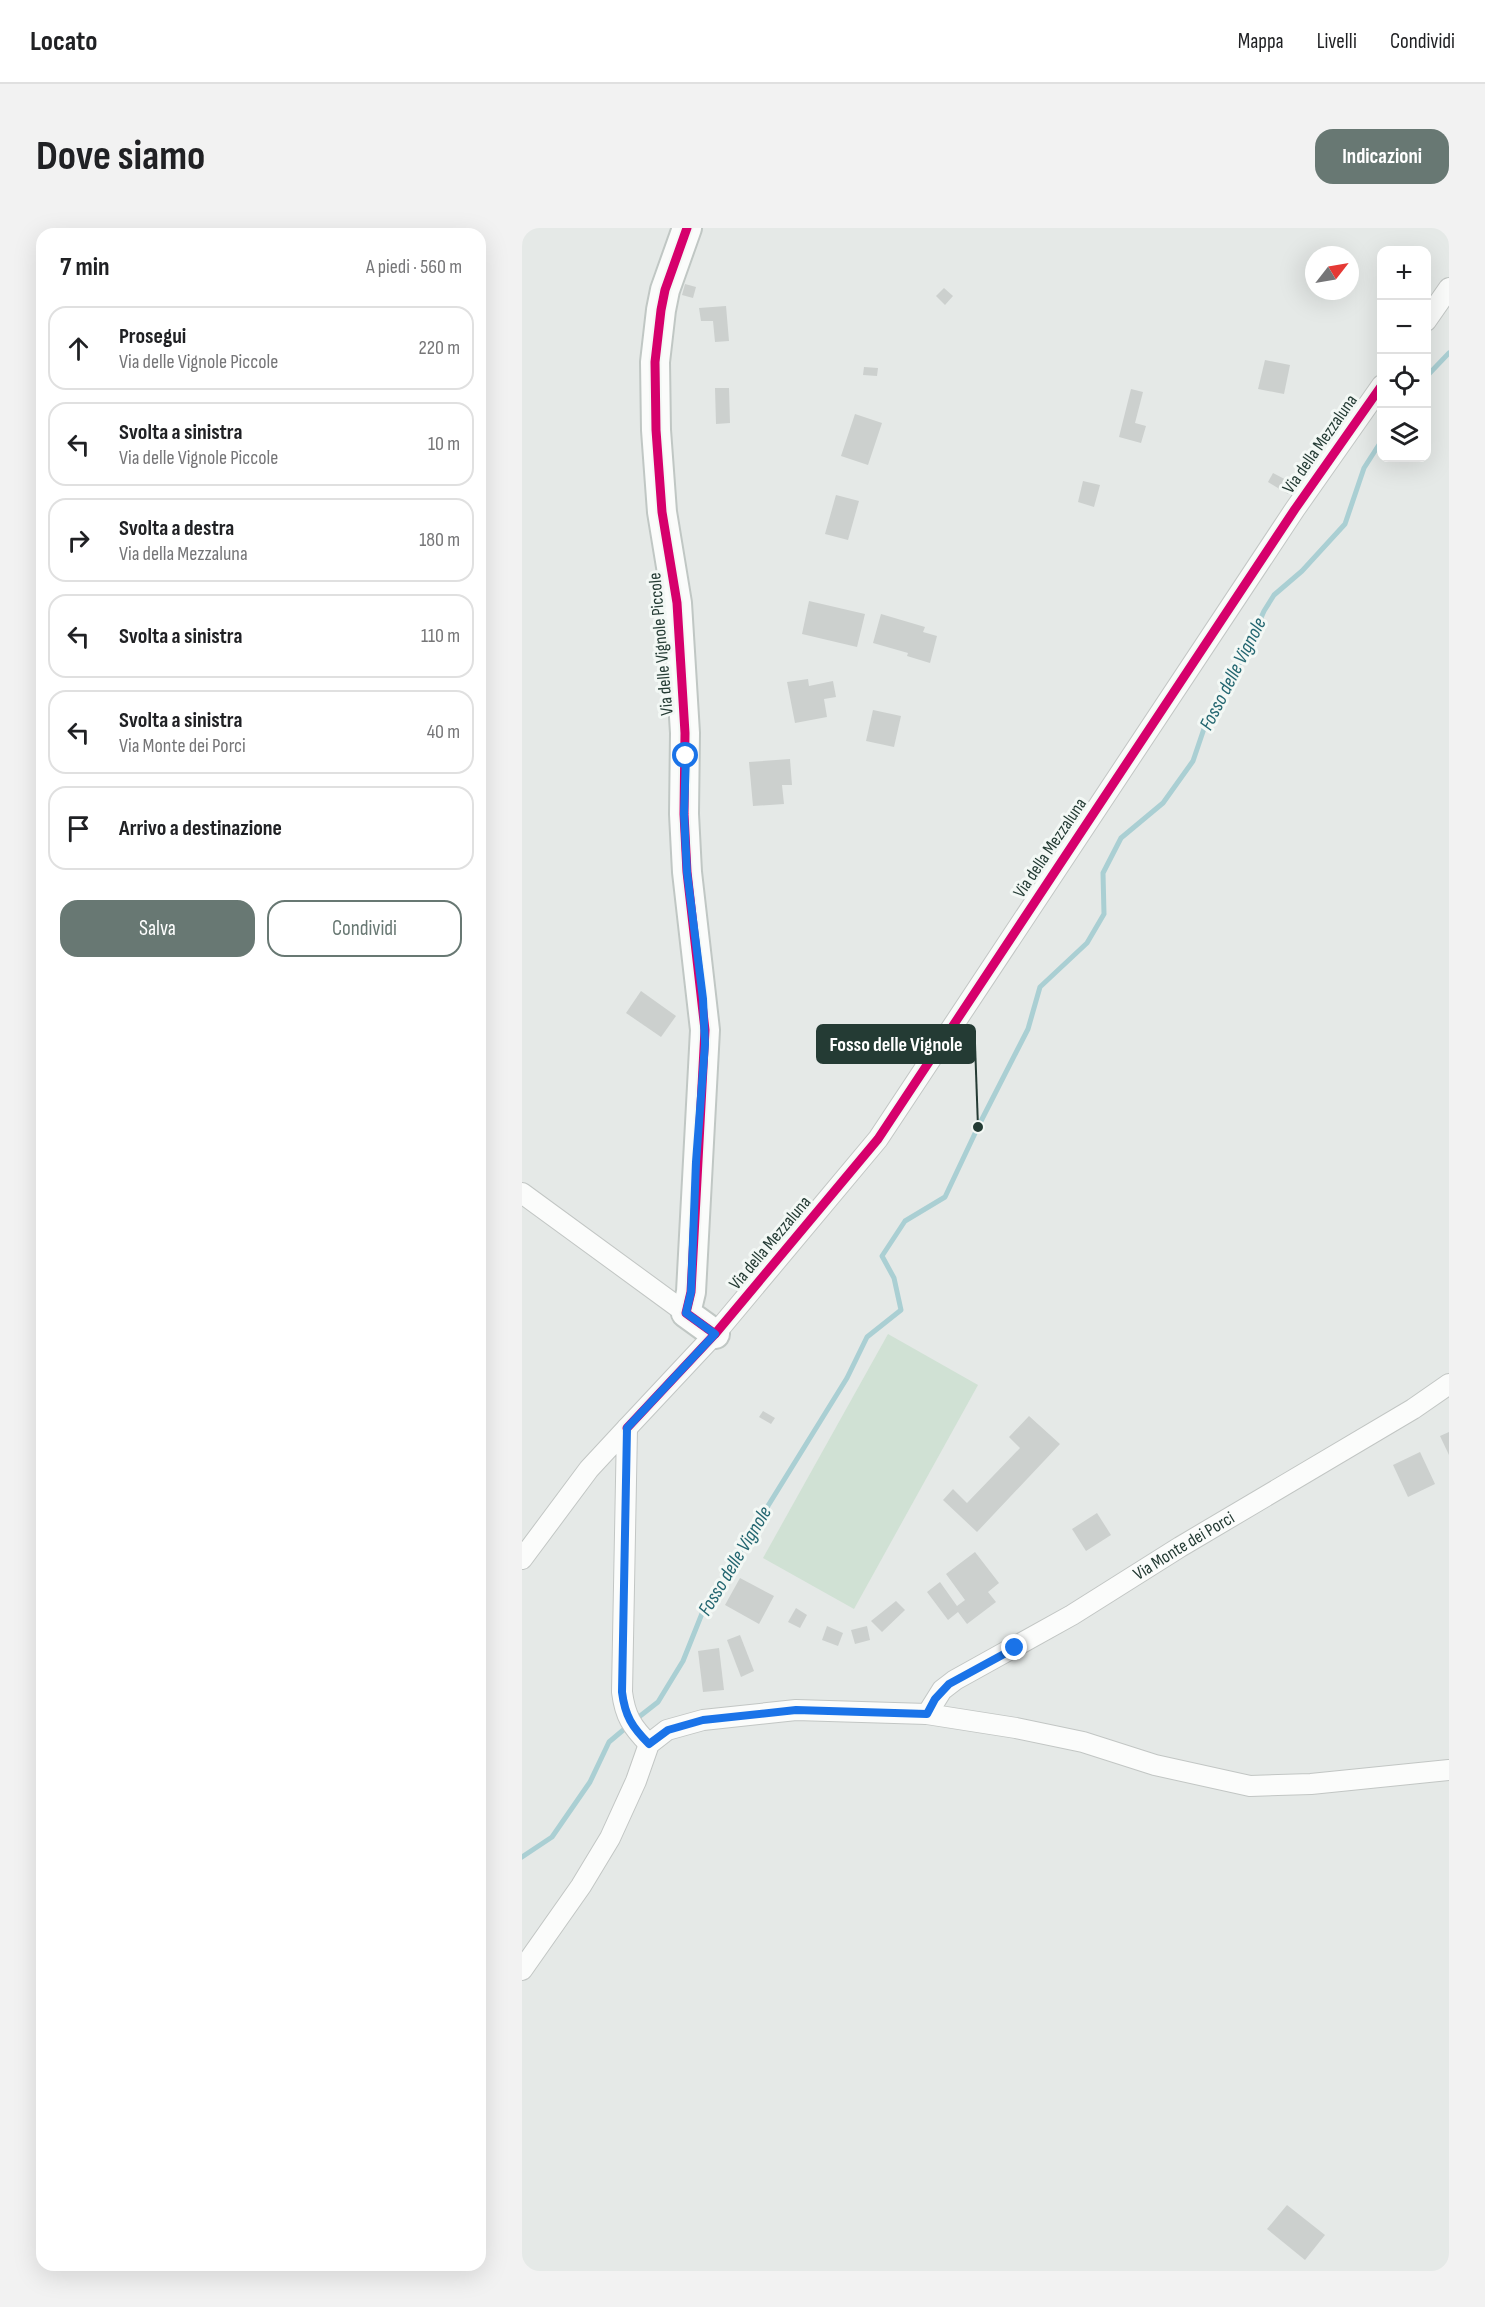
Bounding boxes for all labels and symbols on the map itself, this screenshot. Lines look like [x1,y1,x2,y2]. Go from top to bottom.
north arrow [1305,246,1359,300]
street label: Via della Mezzaluna [1278,391,1362,497]
street label: Via delle Vignole Piccole [644,572,678,716]
water label: Fosso delle Vignole [1194,614,1272,734]
route start [672,742,698,768]
street label: Via della Mezzaluna [1009,794,1091,902]
callout: Fosso delle Vignole [817,1025,975,1063]
text: Fosso delle Vignole [829,1033,963,1057]
street label: Via della Mezzaluna [725,1192,815,1294]
water label: Fosso delle Vignole [693,1502,777,1620]
street label: Via Monte dei Porci [1129,1507,1238,1584]
route end [1001,1634,1027,1660]

